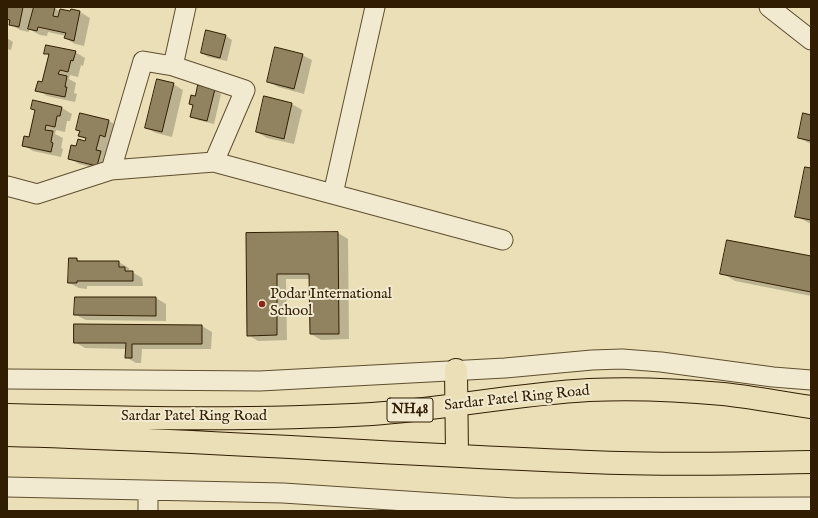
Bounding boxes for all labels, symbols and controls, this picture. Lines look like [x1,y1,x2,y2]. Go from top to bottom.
place label: Podar International School [270,286,392,321]
marker: Podar International School [257,299,267,309]
street label: Sardar Patel Ring Road [443,382,591,416]
road number: NH48 [387,398,433,422]
street label: Sardar Patel Ring Road [121,408,267,426]

